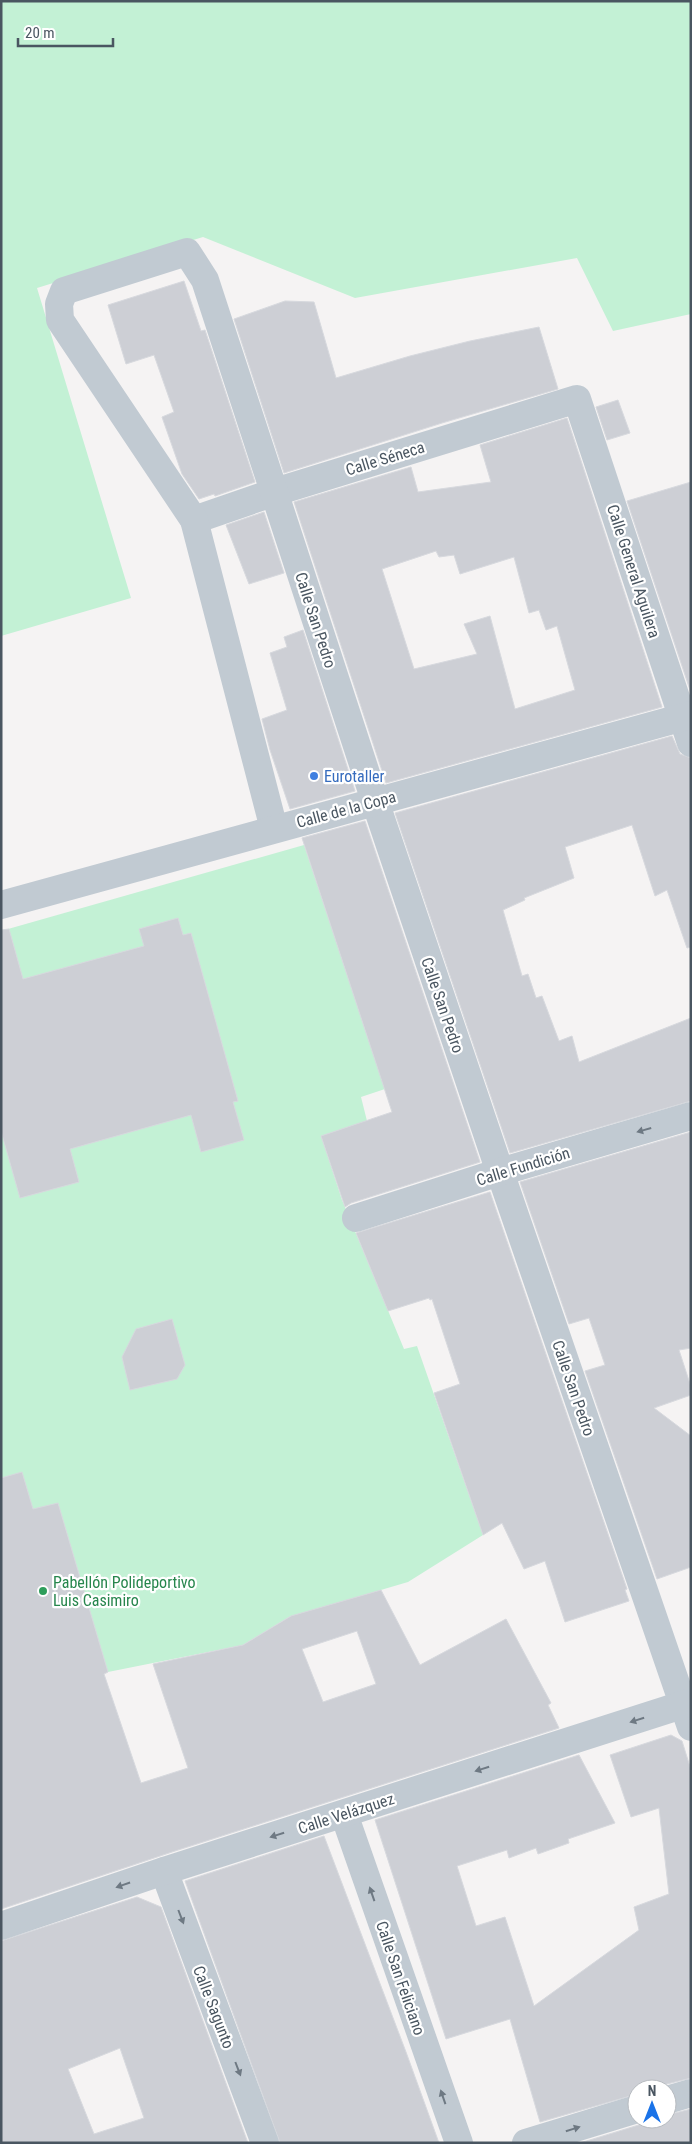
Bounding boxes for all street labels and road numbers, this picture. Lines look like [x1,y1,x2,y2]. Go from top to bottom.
street label: Calle Séneca [343,437,427,479]
street label: Calle General Aguilera [603,502,664,640]
street label: Calle San Pedro [291,570,340,670]
street label: Calle de la Copa [294,787,398,832]
street label: Calle San Pedro [417,955,468,1055]
street label: Calle Fundición [474,1143,572,1190]
street label: Calle San Pedro [548,1338,599,1438]
street label: Calle Velázquez [296,1789,397,1838]
street label: Calle San Feliciano [372,1919,429,2038]
street label: Calle Sagunto [189,1963,238,2051]

